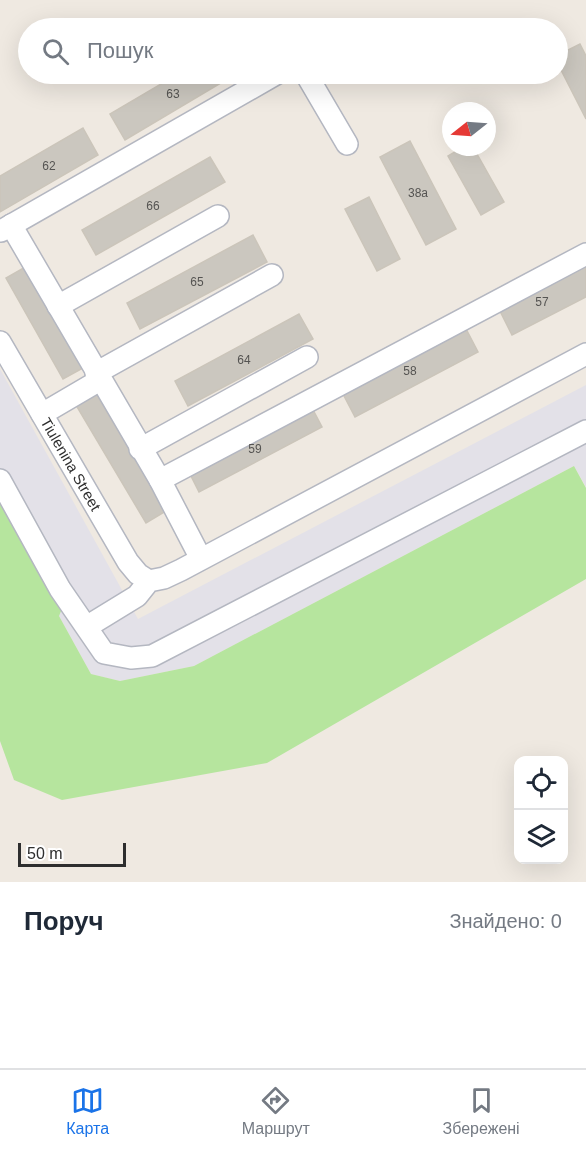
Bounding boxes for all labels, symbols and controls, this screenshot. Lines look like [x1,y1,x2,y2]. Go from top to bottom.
search box [18,18,568,84]
icon: search [39,35,72,68]
text: Пошук [87,38,153,63]
house number: 63 [166,87,180,101]
north arrow [442,102,496,156]
house number: 62 [42,159,56,173]
house number: 38а [408,186,428,200]
house number: 66 [146,199,160,213]
house number: 65 [190,275,204,289]
house number: 57 [535,295,549,309]
house number: 64 [237,353,251,367]
house number: 58 [403,364,417,378]
street label: Tiulenina Street [38,414,105,514]
house number: 59 [248,442,262,456]
map controls [514,756,568,864]
button: locate [514,756,568,810]
button: layers [514,810,568,864]
scale bar [18,840,126,868]
text: 50 m [27,845,63,862]
text: Поруч [24,906,104,936]
text: Знайдено: 0 [449,910,562,932]
tab: Карта [66,1084,109,1138]
tab: Маршрут [242,1084,310,1138]
tab: Збережені [443,1084,520,1138]

